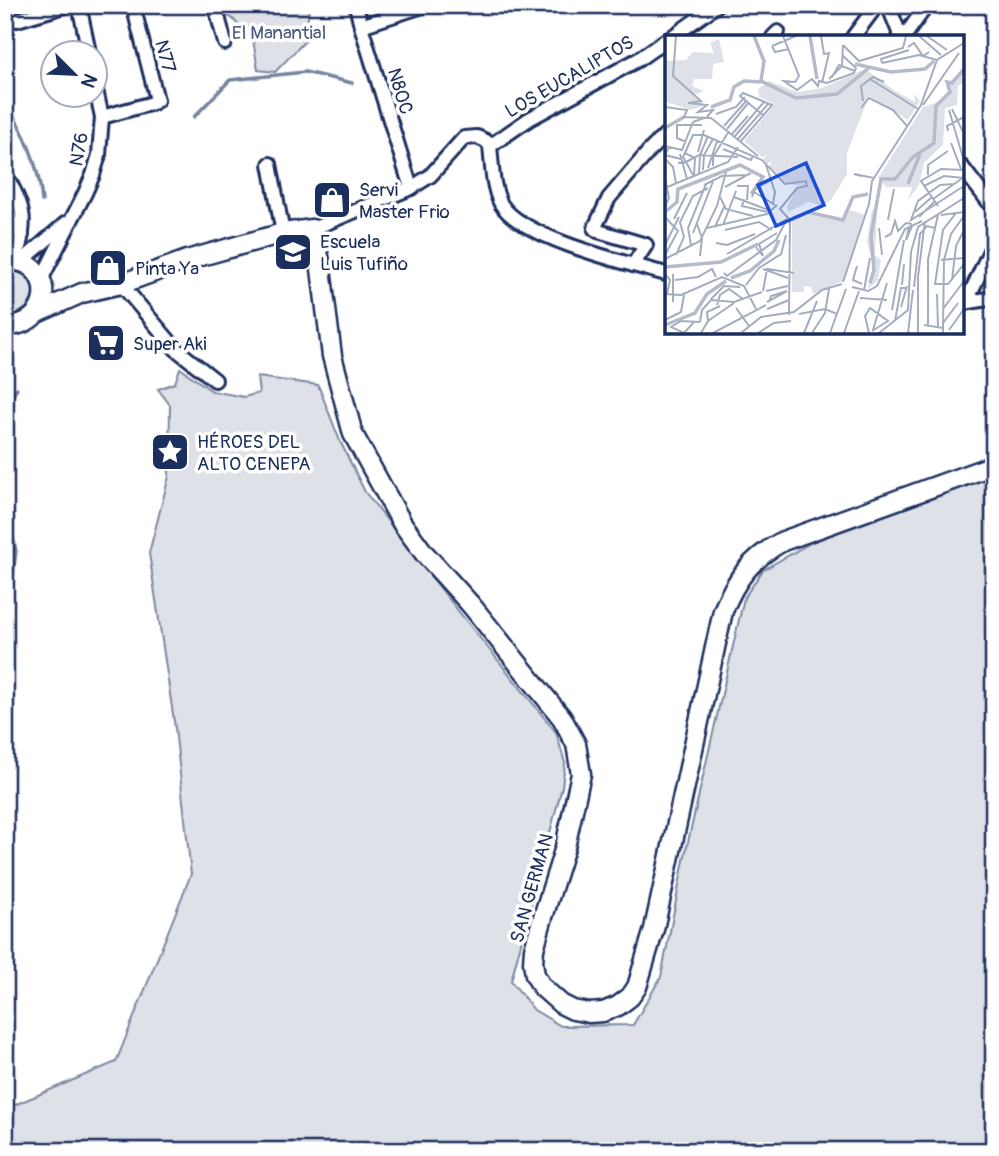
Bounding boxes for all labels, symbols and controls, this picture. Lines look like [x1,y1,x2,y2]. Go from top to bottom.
park label: El Manantial [232,21,326,45]
street label: LOS EUCALIPTOS [501,30,638,123]
inset map [665,35,964,334]
street label: N77 [149,37,181,75]
north arrow [38,38,108,108]
street label: N80C [382,65,418,117]
text: N [75,70,102,91]
street label: N76 [64,130,94,168]
place label: Servi Master Frio [359,178,450,224]
shop icon: Servi Master Frio [311,179,353,221]
place label: Escuela Luis Tufiño [320,230,408,276]
school or university icon: Escuela Luis Tufiño [272,231,314,273]
shop icon: Pinta Ya [87,247,129,289]
place label: Pinta Ya [135,257,199,281]
supermarket icon: Super Aki [85,322,127,364]
place label: Super Aki [133,332,207,356]
place label: HÉROES DEL ALTO CENEPA [197,430,311,476]
place icon: HÉROES DEL ALTO CENEPA [149,431,191,473]
street label: SAN GERMAN [505,831,559,946]

